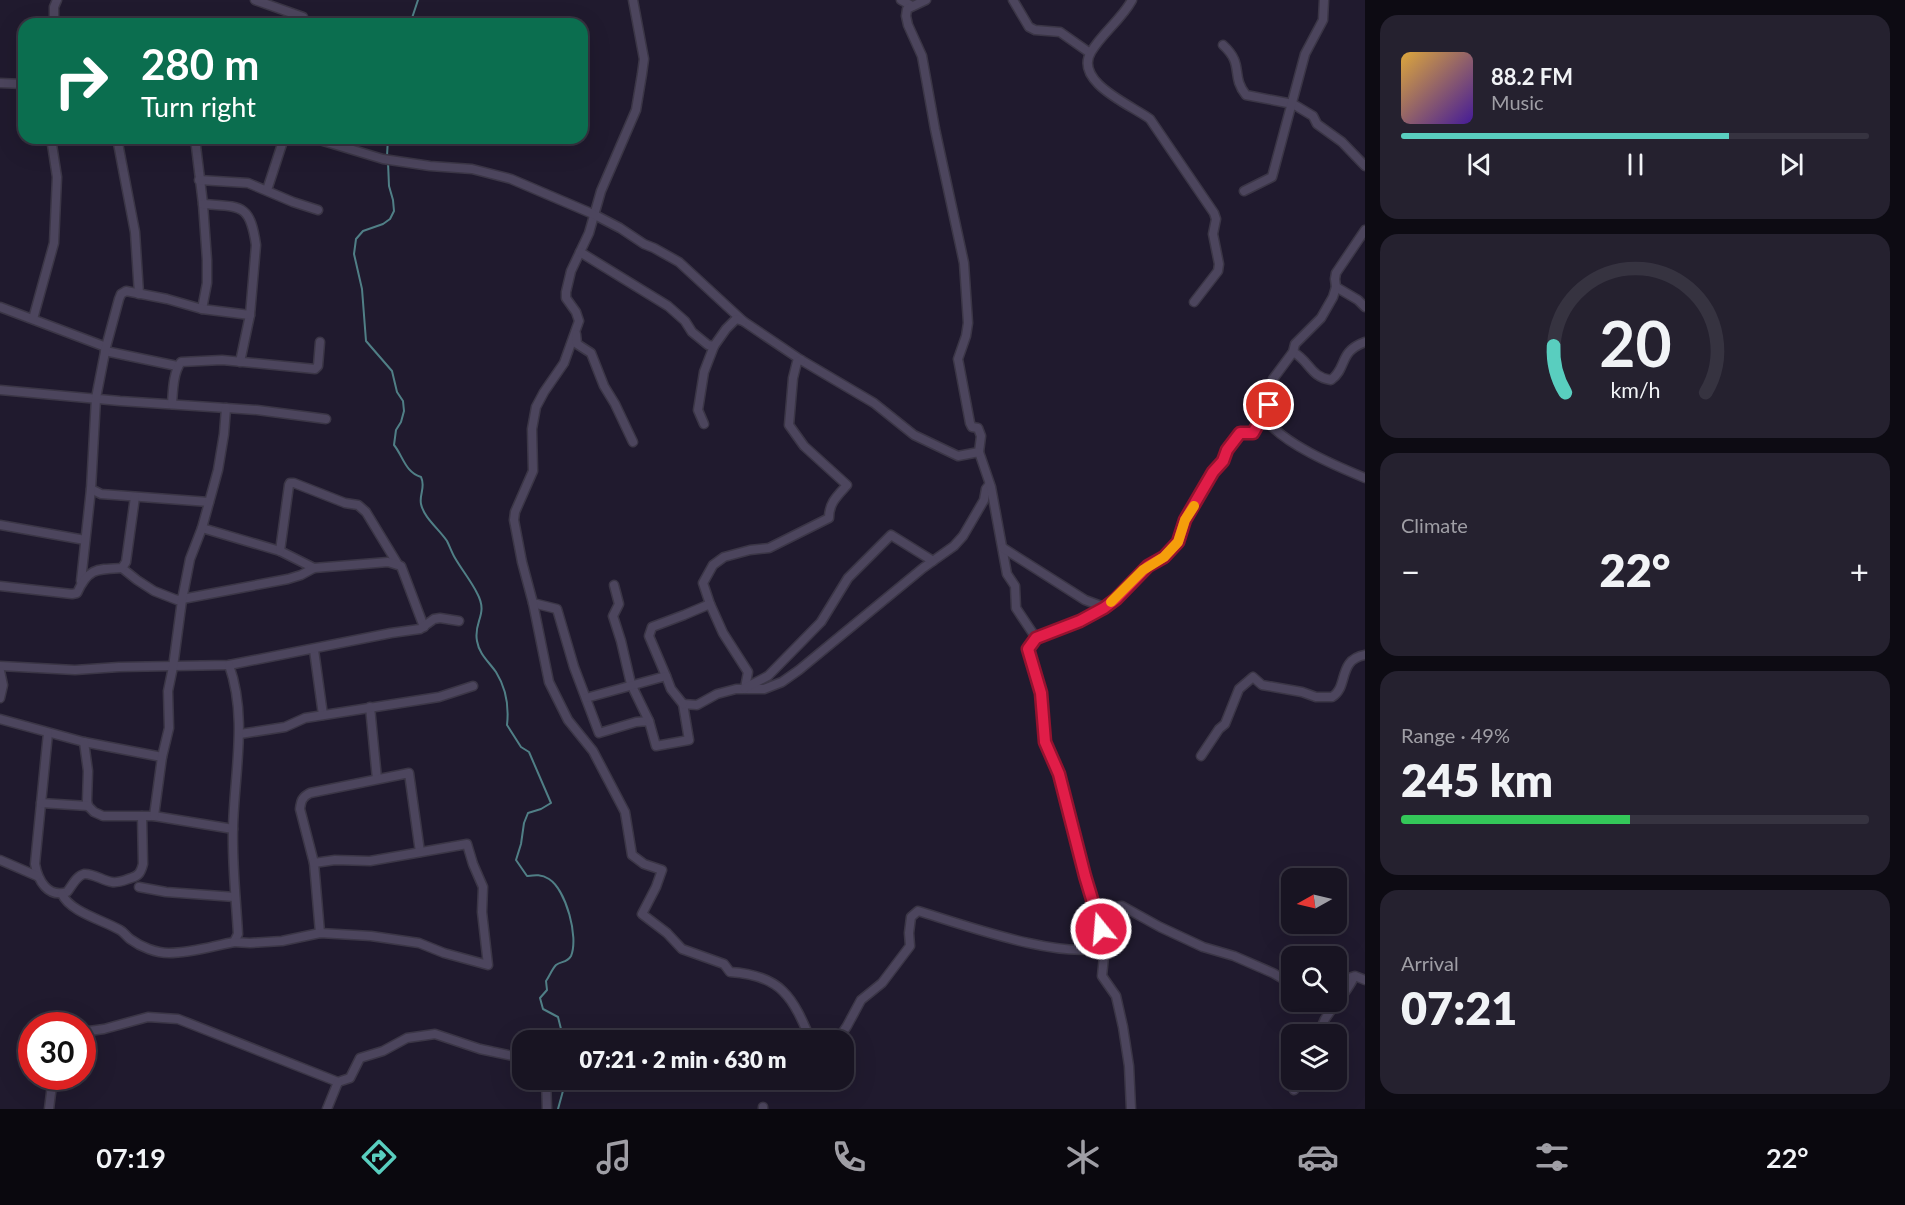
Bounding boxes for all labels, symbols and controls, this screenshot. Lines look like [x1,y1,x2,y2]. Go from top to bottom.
text: 280 m [141,39,259,89]
icon: right [42,42,120,120]
text: 88.2 FM [1491,63,1573,90]
text: Turn right [141,90,256,123]
text: Music [1491,90,1544,114]
icon: previous [1463,148,1496,181]
icon: pause [1619,148,1652,181]
icon: next [1775,148,1808,181]
text: 20 [1599,305,1671,380]
text: km/h [1610,377,1660,403]
pin [1243,379,1294,430]
icon: arrive [1252,388,1285,421]
text: Climate [1401,513,1468,537]
text: 22° [1600,543,1670,597]
text: − [1401,551,1420,591]
text: + [1850,551,1869,591]
text: Range · 49% [1401,723,1510,747]
text: 245 km [1401,753,1553,807]
north arrow [1281,868,1347,934]
map controls [1281,868,1347,1090]
position arrow [1069,897,1133,961]
button: search [1281,946,1347,1012]
text: Arrival [1401,951,1459,975]
text: 07:21 [1401,981,1517,1035]
speed limit sign: 30 [18,1012,96,1090]
button: layers [1281,1024,1347,1090]
text: 07:21 · 2 min · 630 m [580,1046,786,1073]
icon: directions [358,1136,400,1178]
icon: music [593,1136,635,1178]
icon: phone [828,1136,870,1178]
icon: climate [1062,1136,1104,1178]
icon: car [1297,1136,1339,1178]
icon: filters [1531,1136,1573,1178]
text: 07:19 [96,1141,166,1174]
text: 22° [1766,1141,1809,1174]

